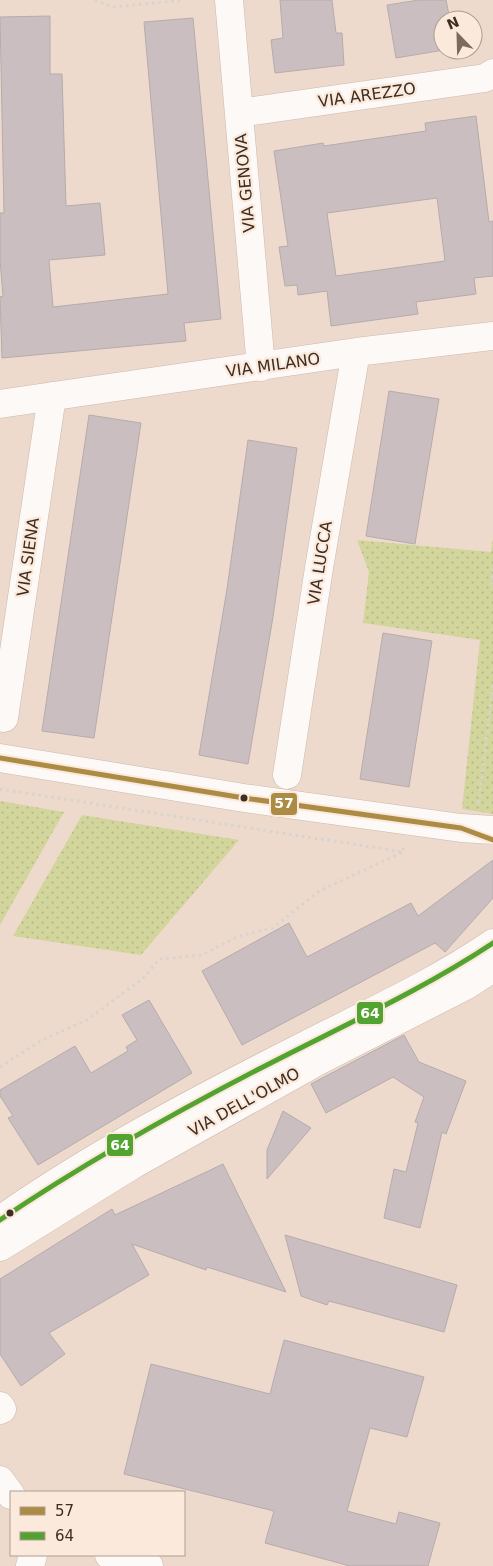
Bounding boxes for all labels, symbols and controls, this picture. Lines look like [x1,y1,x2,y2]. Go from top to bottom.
north arrow [433,10,483,60]
text: N [444,13,461,33]
street label: VIA AREZZO [317,79,417,111]
street label: VIA GENOVA [231,133,259,233]
street label: VIA MILANO [225,349,321,381]
street label: VIA SIENA [13,516,43,598]
street label: VIA LUCCA [304,520,336,606]
line badge: 57 [270,792,298,816]
unlabelled marker [239,793,249,803]
text: 57 [274,795,294,811]
line badge: 64 [356,1001,384,1025]
text: 64 [360,1005,380,1021]
street label: VIA DELL'OLMO [185,1064,303,1140]
line badge: 64 [106,1133,134,1157]
text: 64 [110,1137,130,1153]
unlabelled marker [5,1208,15,1218]
legend [10,1491,185,1556]
text: 57 [55,1502,74,1520]
text: 64 [55,1527,74,1545]

